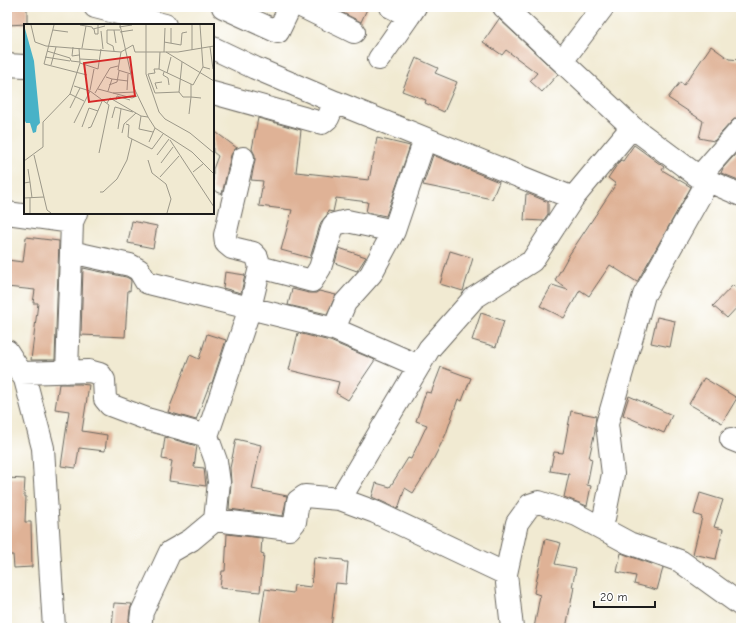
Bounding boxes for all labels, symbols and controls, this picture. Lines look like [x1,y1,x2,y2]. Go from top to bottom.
inset map [24,24,214,214]
scale bar [594,583,655,609]
text: 20 m [600,590,628,604]

